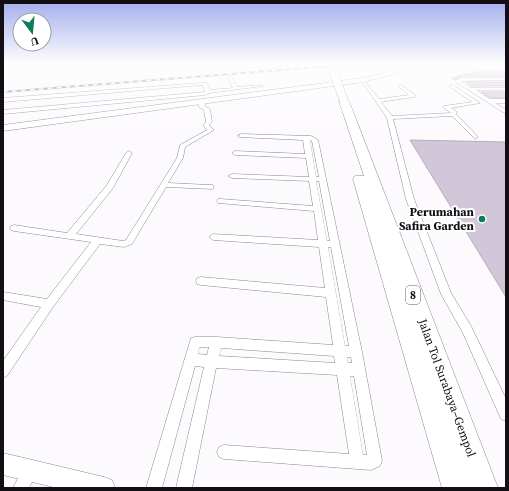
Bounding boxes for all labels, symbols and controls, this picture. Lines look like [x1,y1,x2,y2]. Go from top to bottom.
north arrow [12,12,52,52]
text: U [29,33,41,49]
place label: Perumahan Safira Garden [399,204,475,234]
marker: Perumahan Safira Garden [477,214,487,224]
road number: 8 [406,286,420,304]
street label: Jalan Tol Surabaya–Gempol [414,316,480,460]

